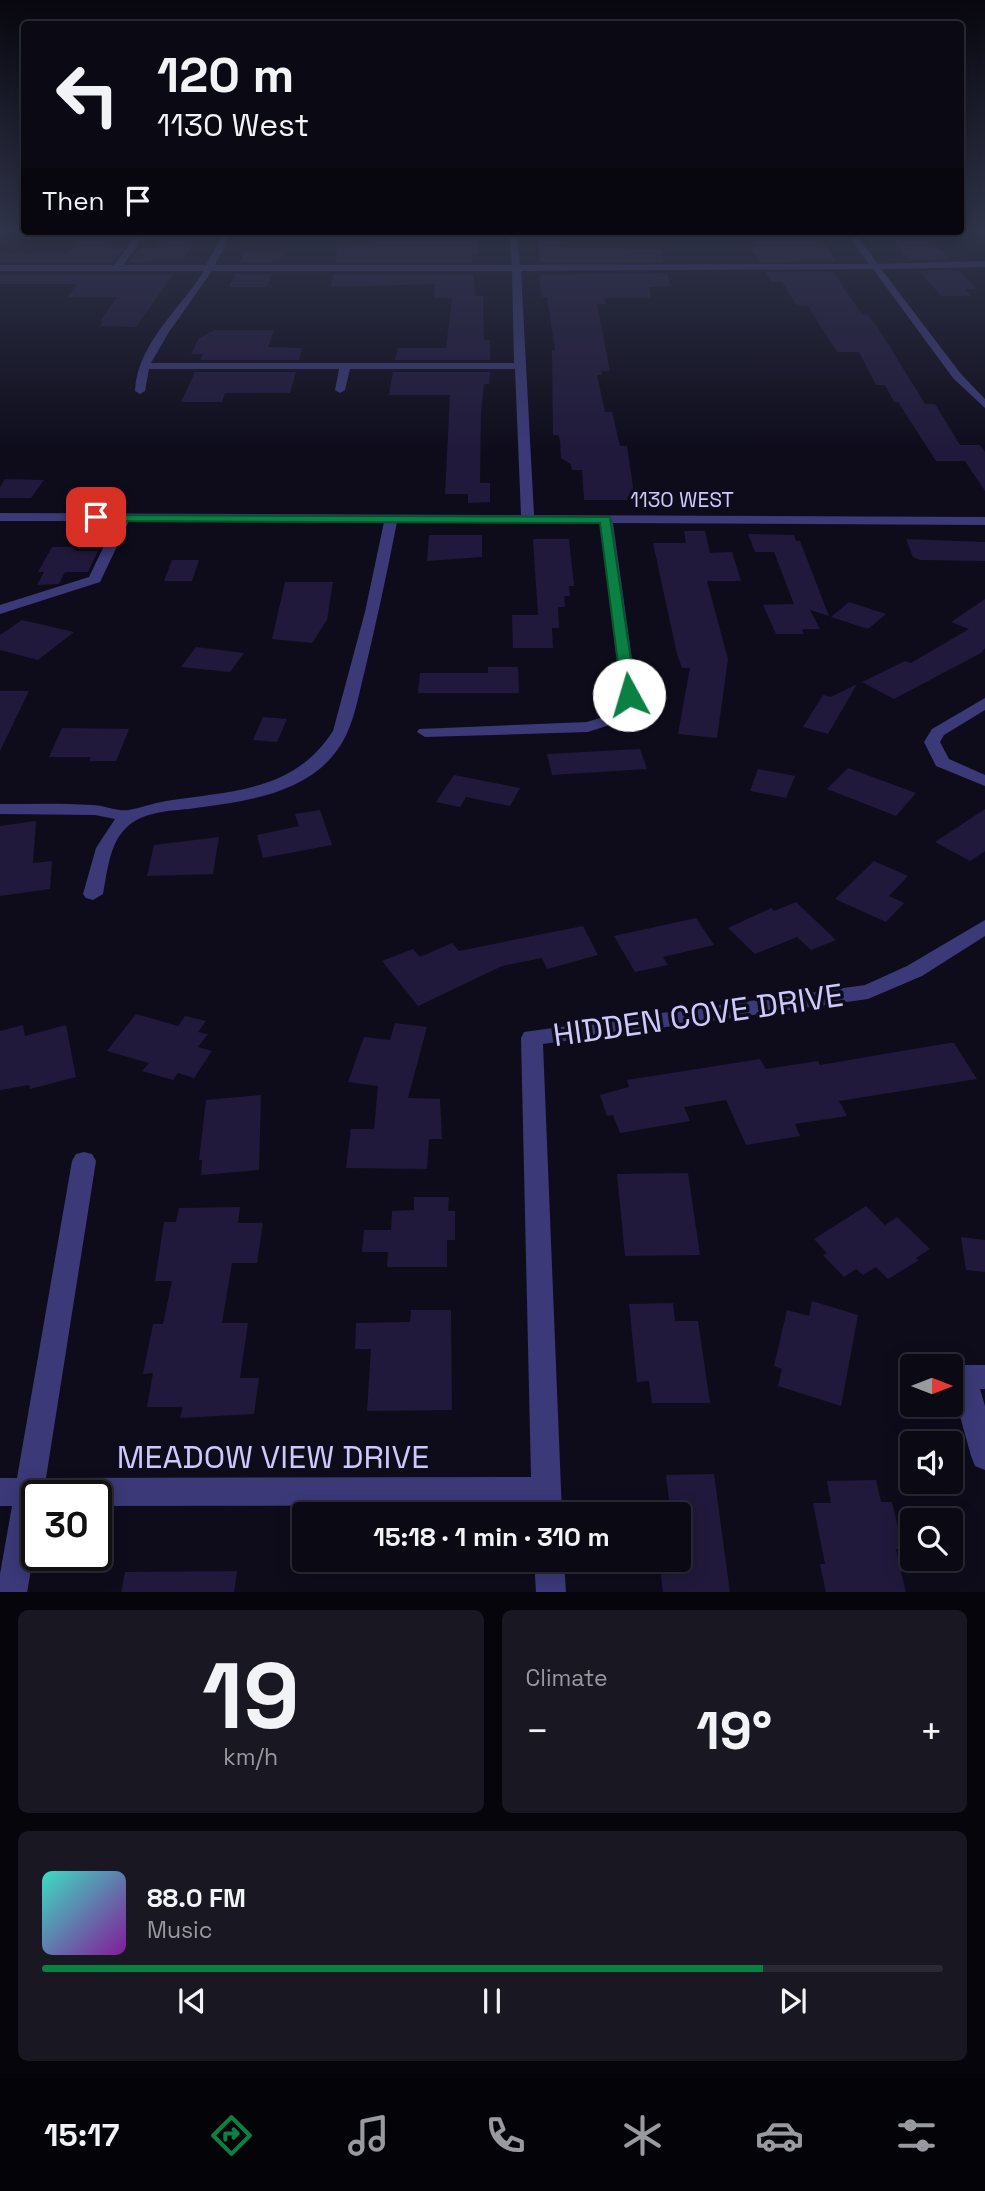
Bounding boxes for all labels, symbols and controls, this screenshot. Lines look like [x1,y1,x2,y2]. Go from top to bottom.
text: 120 m [157,44,294,106]
icon: left [42,49,133,140]
text: 1130 West [157,105,309,145]
icon: arrive [119,182,157,220]
text: Then [42,184,105,218]
street label: 1130 WEST [630,486,734,513]
pin [66,487,126,547]
icon: arrive [77,498,115,536]
position arrow [592,658,666,732]
street label: HIDDEN COVE DRIVE [550,975,846,1055]
north arrow [900,1354,962,1418]
map controls [900,1354,963,1571]
button: sound [900,1431,963,1494]
street label: MEADOW VIEW DRIVE [117,1437,429,1477]
speed limit sign: 30 [21,1480,112,1571]
button: search [900,1508,963,1571]
text: 15:18 · 1 min · 310 m [373,1520,610,1554]
text: 19 [202,1638,299,1755]
text: Climate [526,1663,608,1693]
text: 19° [696,1698,772,1764]
text: − [526,1707,549,1755]
text: + [919,1707,943,1755]
text: km/h [223,1742,278,1772]
text: 88.0 FM [147,1881,246,1915]
text: Music [147,1915,212,1945]
icon: previous [173,1982,211,2020]
icon: pause [473,1982,511,2020]
icon: next [774,1982,812,2020]
icon: directions [207,2111,256,2160]
icon: music [344,2111,393,2160]
icon: phone [481,2111,530,2160]
icon: climate [618,2111,667,2160]
icon: car [755,2111,804,2160]
icon: filters [892,2111,941,2160]
text: 15:17 [44,2115,119,2155]

